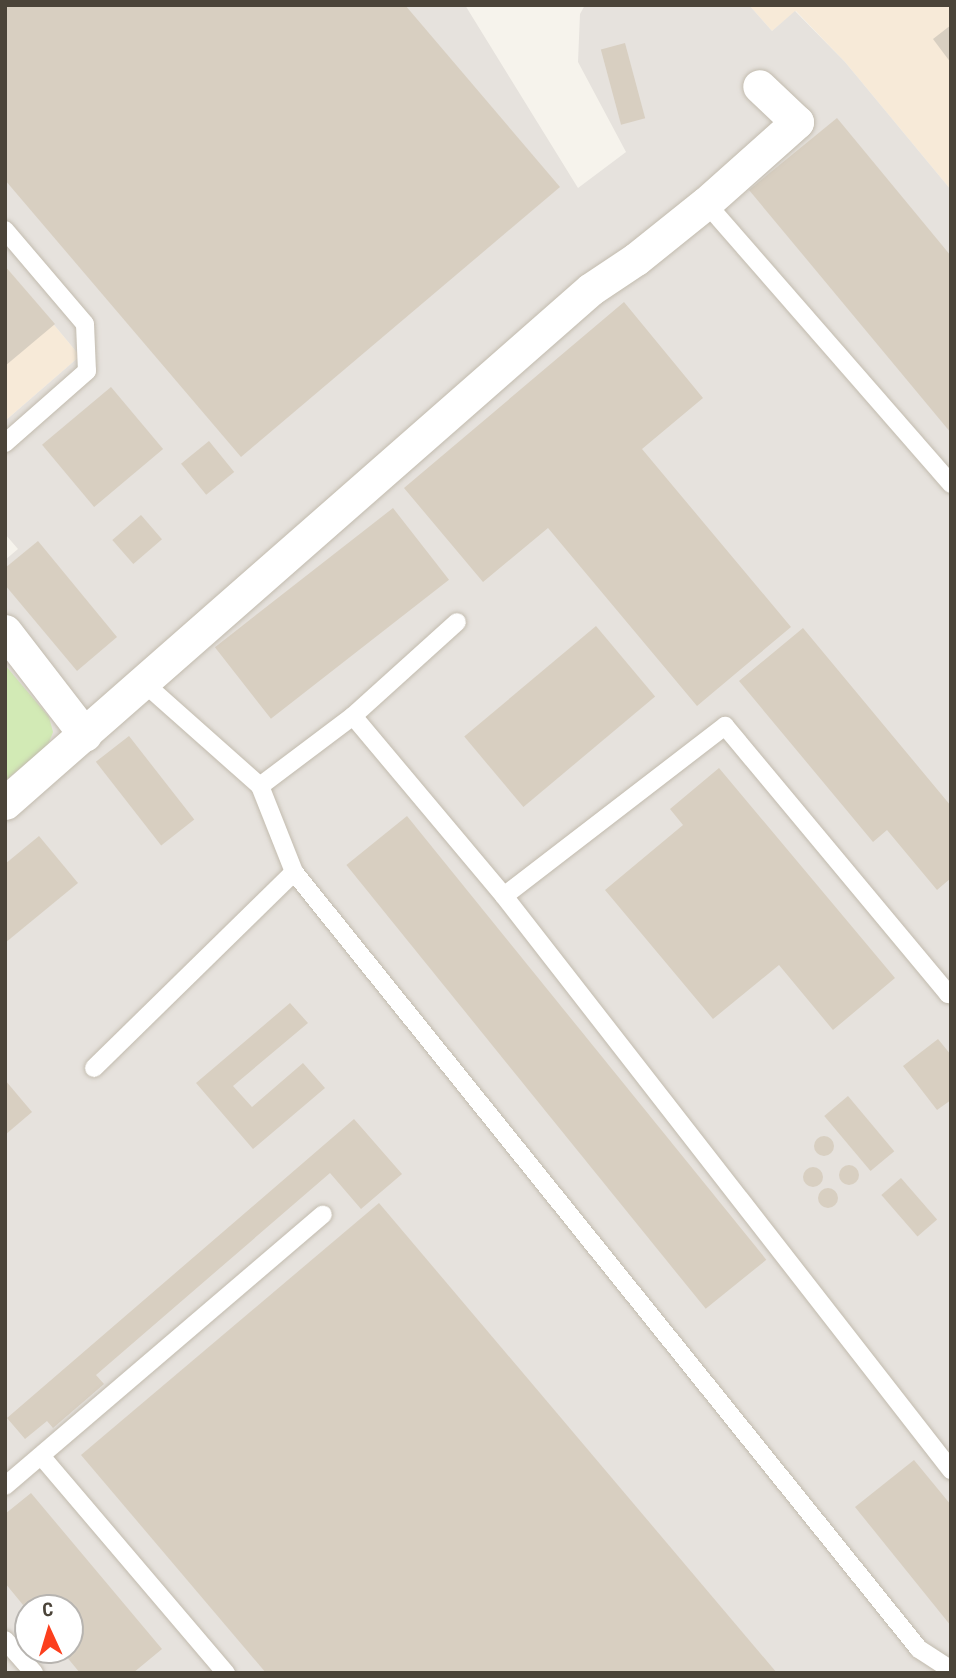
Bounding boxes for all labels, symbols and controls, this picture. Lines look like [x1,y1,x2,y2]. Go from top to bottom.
north arrow [14,1594,84,1664]
text: С [41,1598,54,1621]

